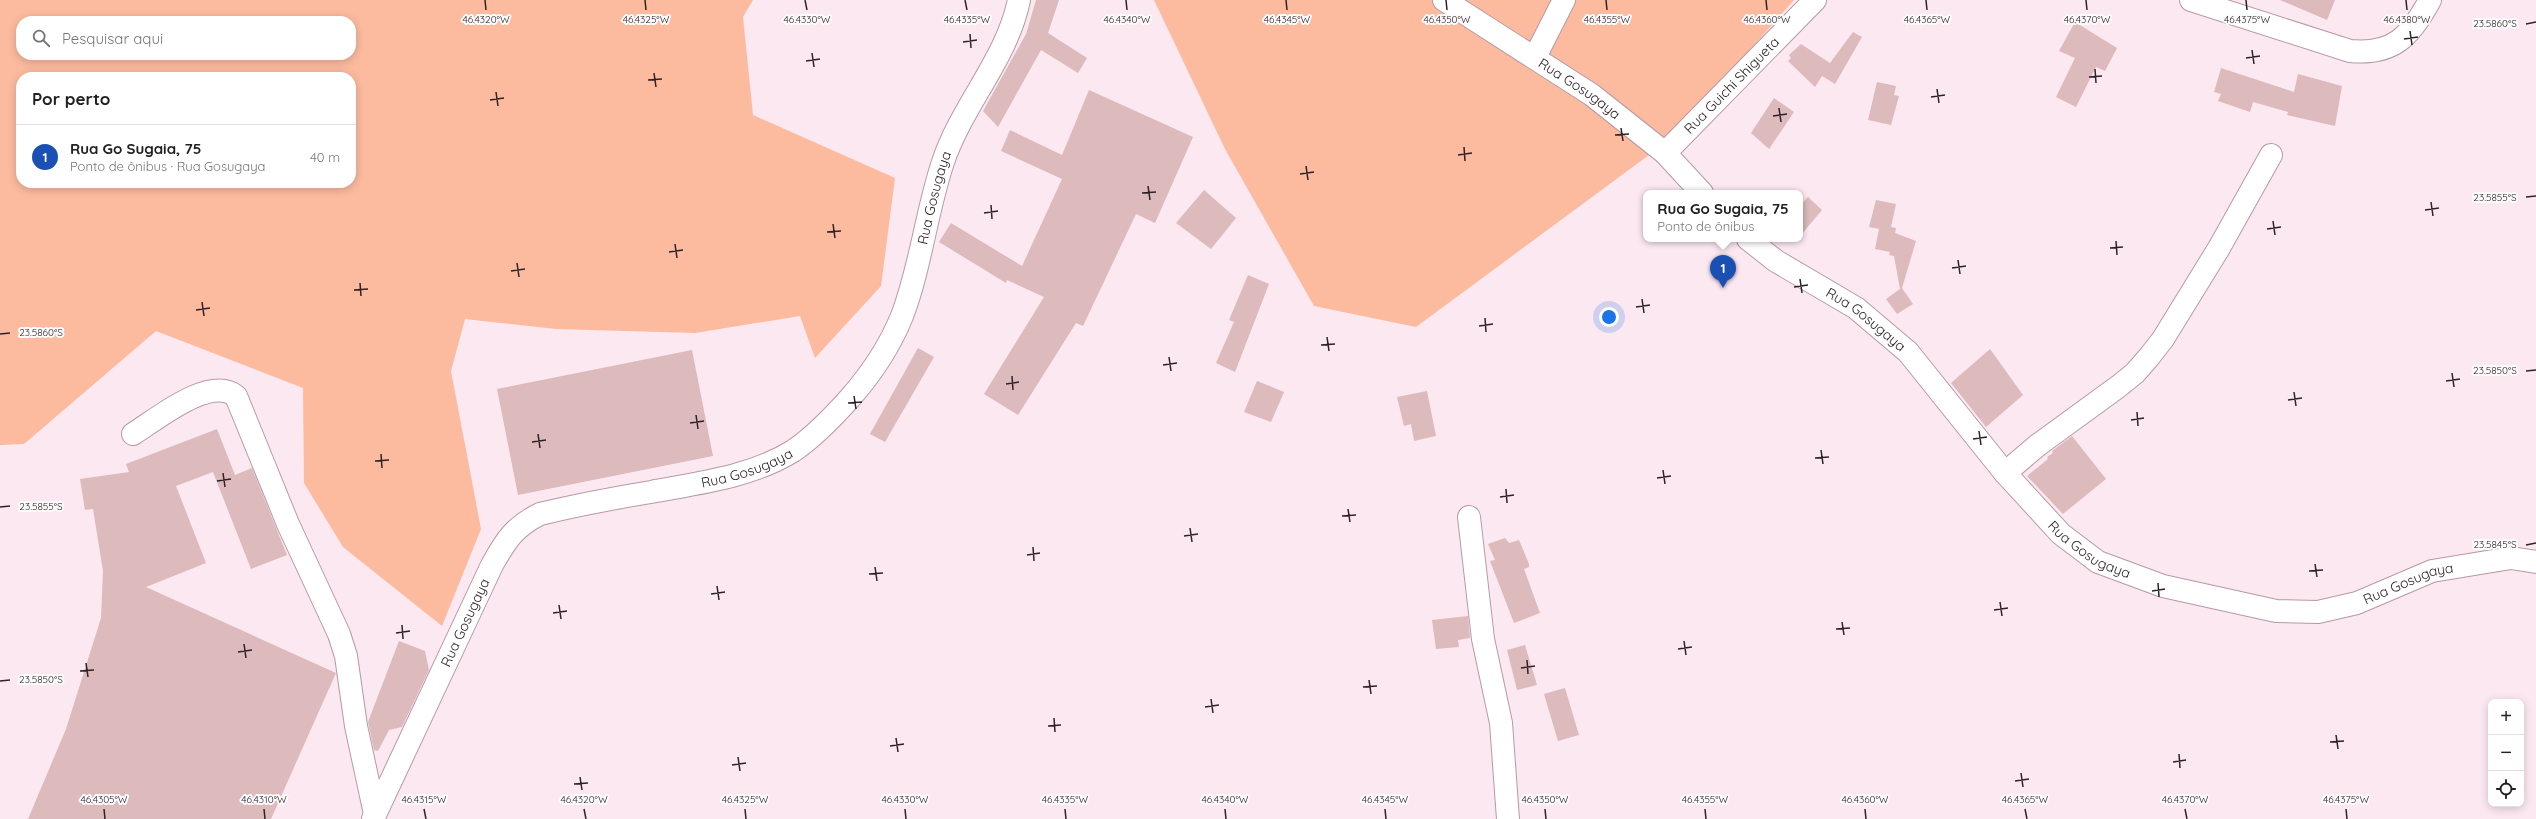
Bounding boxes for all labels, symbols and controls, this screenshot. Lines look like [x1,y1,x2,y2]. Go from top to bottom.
text: 46.4320°W [462,13,510,26]
text: 46.4325°W [623,13,670,26]
text: 46.4330°W [784,13,831,26]
text: 46.4335°W [944,13,991,26]
text: 46.4340°W [1104,13,1151,26]
text: 46.4345°W [1264,13,1311,26]
text: 46.4350°W [1423,13,1471,26]
text: 46.4355°W [1584,13,1631,26]
text: 46.4360°W [1744,13,1791,26]
text: 46.4365°W [1904,13,1951,26]
text: 46.4370°W [2064,13,2111,26]
text: 46.4375°W [2224,13,2270,26]
text: 46.4380°W [2384,13,2431,26]
search box [16,16,356,60]
text: 23.5860°S [2473,17,2517,30]
icon: search [30,27,52,49]
text: Pesquisar aqui [62,29,163,48]
street label: Rua Guichi Shigueta [1680,33,1783,137]
street label: Rua Gosugaya [1535,54,1624,123]
text: Por perto [32,88,110,109]
text: Rua Go Sugaia, 75 [70,139,201,158]
text: 1 [42,149,48,165]
text: 40 m [310,149,340,165]
street label: Rua Gosugaya [913,149,955,246]
text: Ponto de ônibus · Rua Gosugaya [70,158,266,174]
popup [1643,190,1803,242]
text: 23.5855°S [2473,191,2517,204]
text: Rua Go Sugaia, 75 [1657,199,1789,218]
text: Ponto de ônibus [1657,218,1754,234]
pin: 1 [1710,255,1736,288]
street label: Rua Gosugaya [1823,283,1910,355]
your location [1599,307,1619,327]
text: 23.5860°S [19,326,63,339]
text: 23.5850°S [2473,364,2517,377]
street label: Rua Gosugaya [699,444,796,492]
text: 23.5855°S [19,500,63,513]
street label: Rua Gosugaya [2044,517,2133,582]
text: 23.5845°S [2473,538,2517,551]
street label: Rua Gosugaya [2360,559,2455,608]
street label: Rua Gosugaya [437,575,494,670]
text: 23.5850°S [19,673,63,686]
map controls [2488,699,2524,807]
button: + [2488,699,2524,735]
button: − [2488,735,2524,771]
button: locate [2488,771,2524,807]
text: 46.4305°W [80,793,128,806]
text: 46.4310°W [241,793,287,806]
text: 46.4315°W [402,793,447,806]
text: 46.4320°W [560,793,608,806]
text: 46.4325°W [722,793,769,806]
text: 46.4330°W [882,793,929,806]
text: 46.4335°W [1042,793,1089,806]
text: 46.4340°W [1202,793,1249,806]
text: 46.4345°W [1362,793,1409,806]
text: 46.4350°W [1521,793,1569,806]
text: 46.4355°W [1682,793,1729,806]
text: 46.4360°W [1842,793,1889,806]
text: 46.4365°W [2002,793,2049,806]
text: 46.4370°W [2162,793,2209,806]
text: 46.4375°W [2323,793,2369,806]

